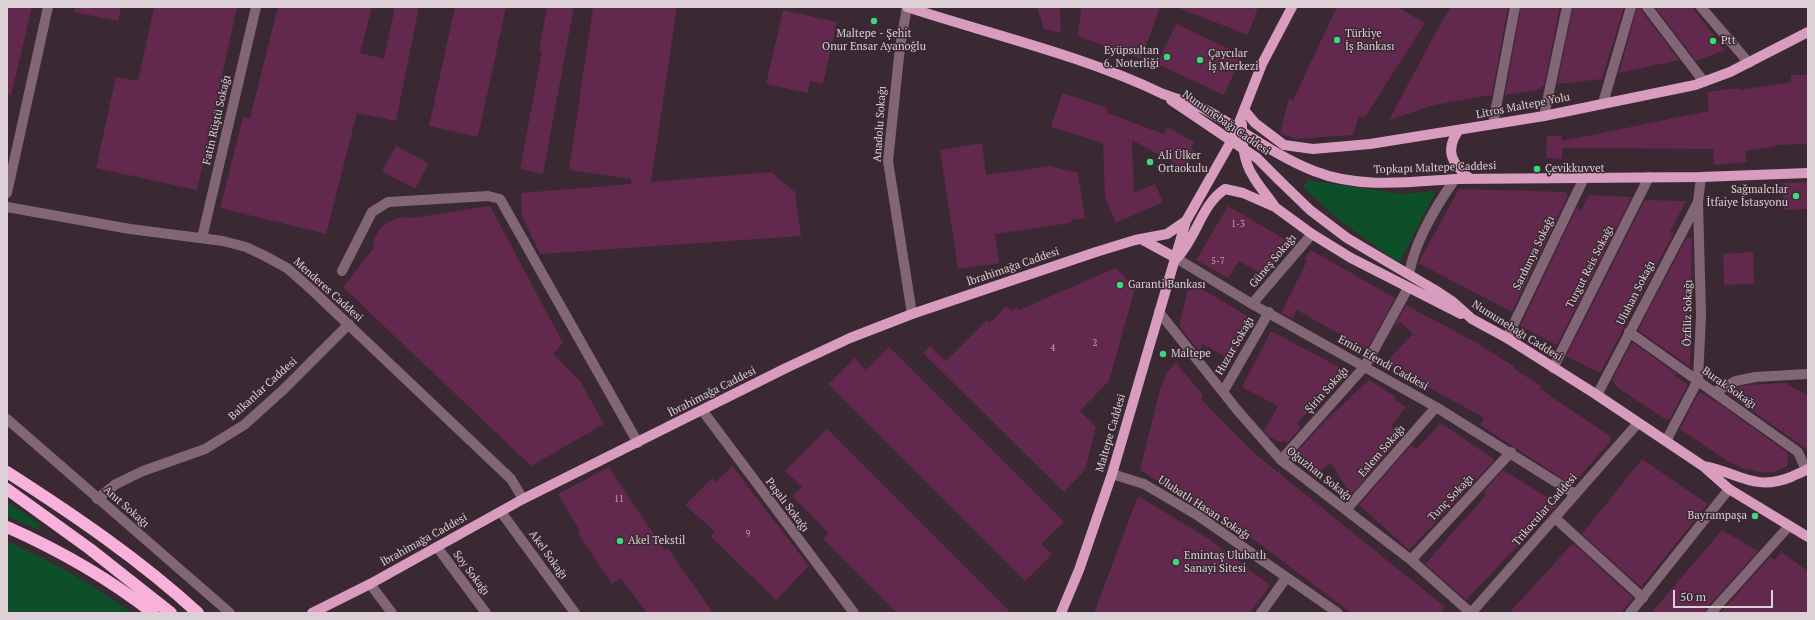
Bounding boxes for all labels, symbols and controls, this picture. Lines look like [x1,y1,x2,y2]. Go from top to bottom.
marker: Maltepe - Şehit Onur Ensar Ayanoğlu [869,16,879,26]
place label: Maltepe - Şehit Onur Ensar Ayanoğlu [822,27,926,53]
place label: Türkiye İş Bankası [1345,27,1395,53]
place label: Ptt [1721,34,1736,48]
marker: Türkiye İş Bankası [1332,35,1342,45]
marker: Ptt [1708,36,1718,46]
place label: Eyüpsultan 6. Noterliği [1104,44,1159,70]
place label: Çaycılar İş Merkezi [1208,47,1258,73]
marker: Eyüpsultan 6. Noterliği [1162,52,1172,62]
marker: Çaycılar İş Merkezi [1195,55,1205,65]
street label: Fatin Rüştü Sokağı [200,74,234,166]
street label: Anadolu Sokağı [871,85,889,163]
street label: Numunebağı Caddesi [1180,88,1272,158]
street label: Litros Maltepe Yolu [1475,90,1571,122]
place label: Ali Ülker Ortaokulu [1158,149,1208,175]
marker: Ali Ülker Ortaokulu [1145,157,1155,167]
street label: Topkapı Maltepe Caddesi [1373,159,1497,177]
place label: Çevikkuvvet [1545,162,1605,176]
marker: Çevikkuvvet [1532,164,1542,174]
place label: Sağmalcılar İtfaiye İstasyonu [1707,183,1788,209]
marker: Sağmalcılar İtfaiye İstasyonu [1791,191,1801,201]
street label: Sardunya Sokağı [1510,214,1558,292]
house number: 1-3 [1231,219,1245,229]
street label: Turgut Reis Sokağı [1563,223,1617,311]
street label: Güneş Sokağı [1247,232,1299,290]
street label: İbrahimağa Caddesi [965,245,1061,289]
street label: Menderes Caddesi [291,255,365,325]
house number: 5-7 [1211,256,1225,266]
street label: Uluhan Sokağı [1614,259,1658,327]
place label: Garanti Bankası [1128,278,1206,292]
street label: Özfiliz Sokağı [1681,279,1695,347]
marker: Garanti Bankası [1115,280,1125,290]
street label: Numunebağı Caddesi [1469,298,1565,364]
street label: Huzur Sokağı [1213,314,1257,378]
street label: Emin Efendi Caddesi [1336,333,1430,393]
house number: 2 [1093,338,1097,348]
house number: 4 [1051,343,1055,353]
place label: Maltepe [1171,347,1211,361]
marker: Maltepe [1158,349,1168,359]
street label: Balkanlar Caddesi [226,355,300,423]
street label: İbrahimağa Caddesi [666,364,758,420]
street label: Şirin Sokağı [1303,364,1351,416]
street label: Burak Sokağı [1699,364,1759,412]
street label: Maltepe Caddesi [1094,392,1128,474]
street label: Eslem Sokağı [1356,422,1408,480]
street label: Oğuzhan Sokağı [1284,444,1354,504]
street label: Trikocular Caddesi [1510,471,1580,549]
street label: Tunç Sokağı [1426,472,1476,524]
street label: Ulubatlı Hasan Sokağı [1155,473,1253,543]
street label: Paşalı Sokağı [762,475,812,535]
street label: Anıt Sokağı [100,484,152,530]
house number: 11 [614,494,624,504]
place label: Bayrampaşa [1688,509,1747,523]
street label: İbrahimağa Caddesi [378,511,470,569]
marker: Bayrampaşa [1750,511,1760,521]
street label: Akel Sokağı [526,528,570,582]
house number: 9 [746,529,750,539]
place label: Akel Tekstil [628,534,685,548]
marker: Akel Tekstil [615,536,625,546]
street label: Soy Sokağı [450,548,492,598]
place label: Emintaş Ulubatlı Sanayi Sitesi [1184,549,1266,575]
marker: Emintaş Ulubatlı Sanayi Sitesi [1171,557,1181,567]
scale bar [1675,582,1775,608]
text: 50 m [1680,589,1706,604]

